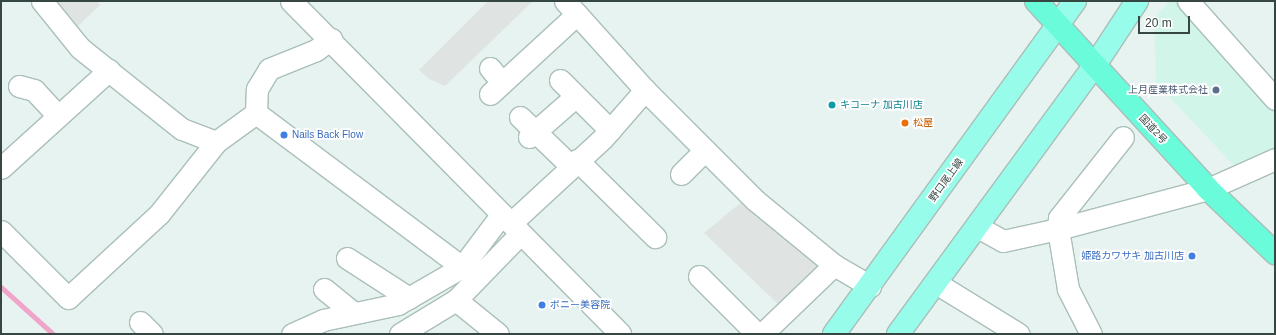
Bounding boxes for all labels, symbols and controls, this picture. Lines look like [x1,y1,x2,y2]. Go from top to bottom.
scale bar [1140,8,1192,34]
text: 20 m [1145,16,1172,30]
place label: 上月産業株式会社 [1128,84,1208,96]
marker: 上月産業株式会社 [1211,85,1221,95]
place label: キコーナ 加古川店 [840,99,923,111]
marker: キコーナ 加古川店 [827,100,837,110]
street label: 国道2号 [1136,112,1170,146]
place label: 松屋 [913,117,933,129]
marker: 松屋 [900,118,910,128]
place label: Nails Back Flow [292,129,363,141]
marker: Nails Back Flow [279,130,289,140]
street label: 野口尾上線 [926,156,966,204]
place label: 姫路カワサキ 加古川店 [1081,250,1184,262]
marker: 姫路カワサキ 加古川店 [1187,251,1197,261]
place label: ポニー美容院 [550,299,610,311]
marker: ポニー美容院 [537,300,547,310]

